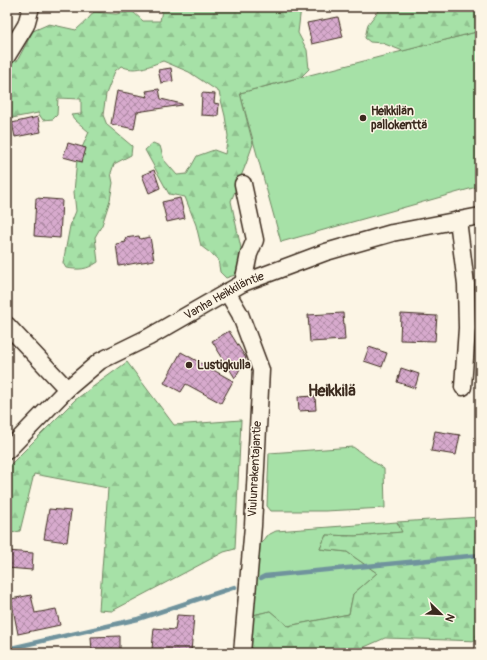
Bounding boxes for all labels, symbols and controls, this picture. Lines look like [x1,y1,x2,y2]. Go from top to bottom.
place label: Heikkilän pallokenttä [371,104,427,133]
marker: Heikkilän pallokenttä [358,113,368,123]
street label: Vanha Heikkiläntie [181,268,266,323]
place label: Lustigkulla [197,358,251,373]
marker: Lustigkulla [184,360,194,370]
district label: Heikkilä [308,381,356,401]
street label: Viulunrakentajantie [245,420,265,517]
north arrow [421,594,461,634]
text: N [442,612,457,624]

